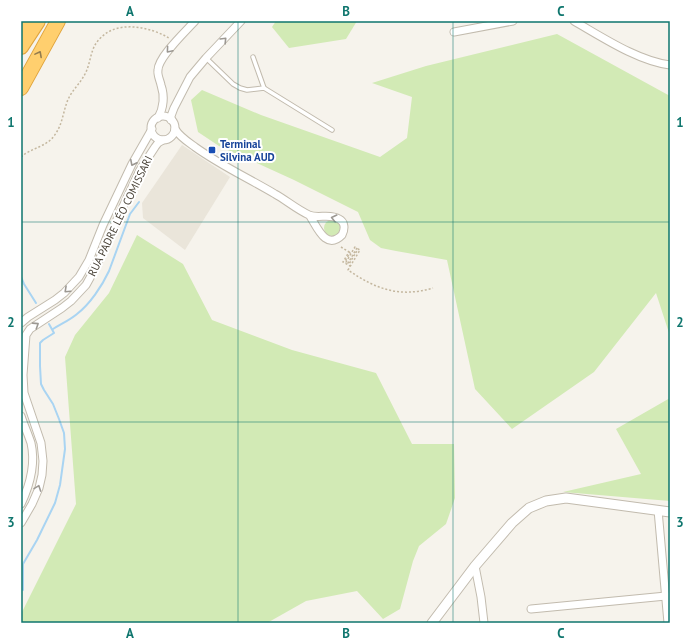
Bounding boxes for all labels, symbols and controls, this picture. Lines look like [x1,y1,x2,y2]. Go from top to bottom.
text: A [126,3,134,20]
text: B [342,3,350,20]
text: C [557,3,565,20]
one-way arrow [219,37,227,45]
one-way arrow [166,45,173,53]
one-way arrow [34,51,42,59]
text: 1 [7,114,15,131]
text: 1 [676,114,684,131]
place label: Terminal Silvina AUD [220,137,275,164]
marker: Terminal Silvina AUD [207,145,217,155]
street label: RUA PADRE LÉO COMISSARI [85,153,155,279]
one-way arrow [130,159,138,166]
one-way arrow [330,214,337,223]
one-way arrow [64,285,71,292]
text: 2 [7,314,15,331]
text: 2 [676,314,684,331]
one-way arrow [32,322,39,330]
one-way arrow [34,485,42,492]
text: 3 [7,514,15,531]
text: 3 [676,514,684,531]
text: A [126,625,134,642]
text: B [342,625,350,642]
text: C [557,625,565,642]

